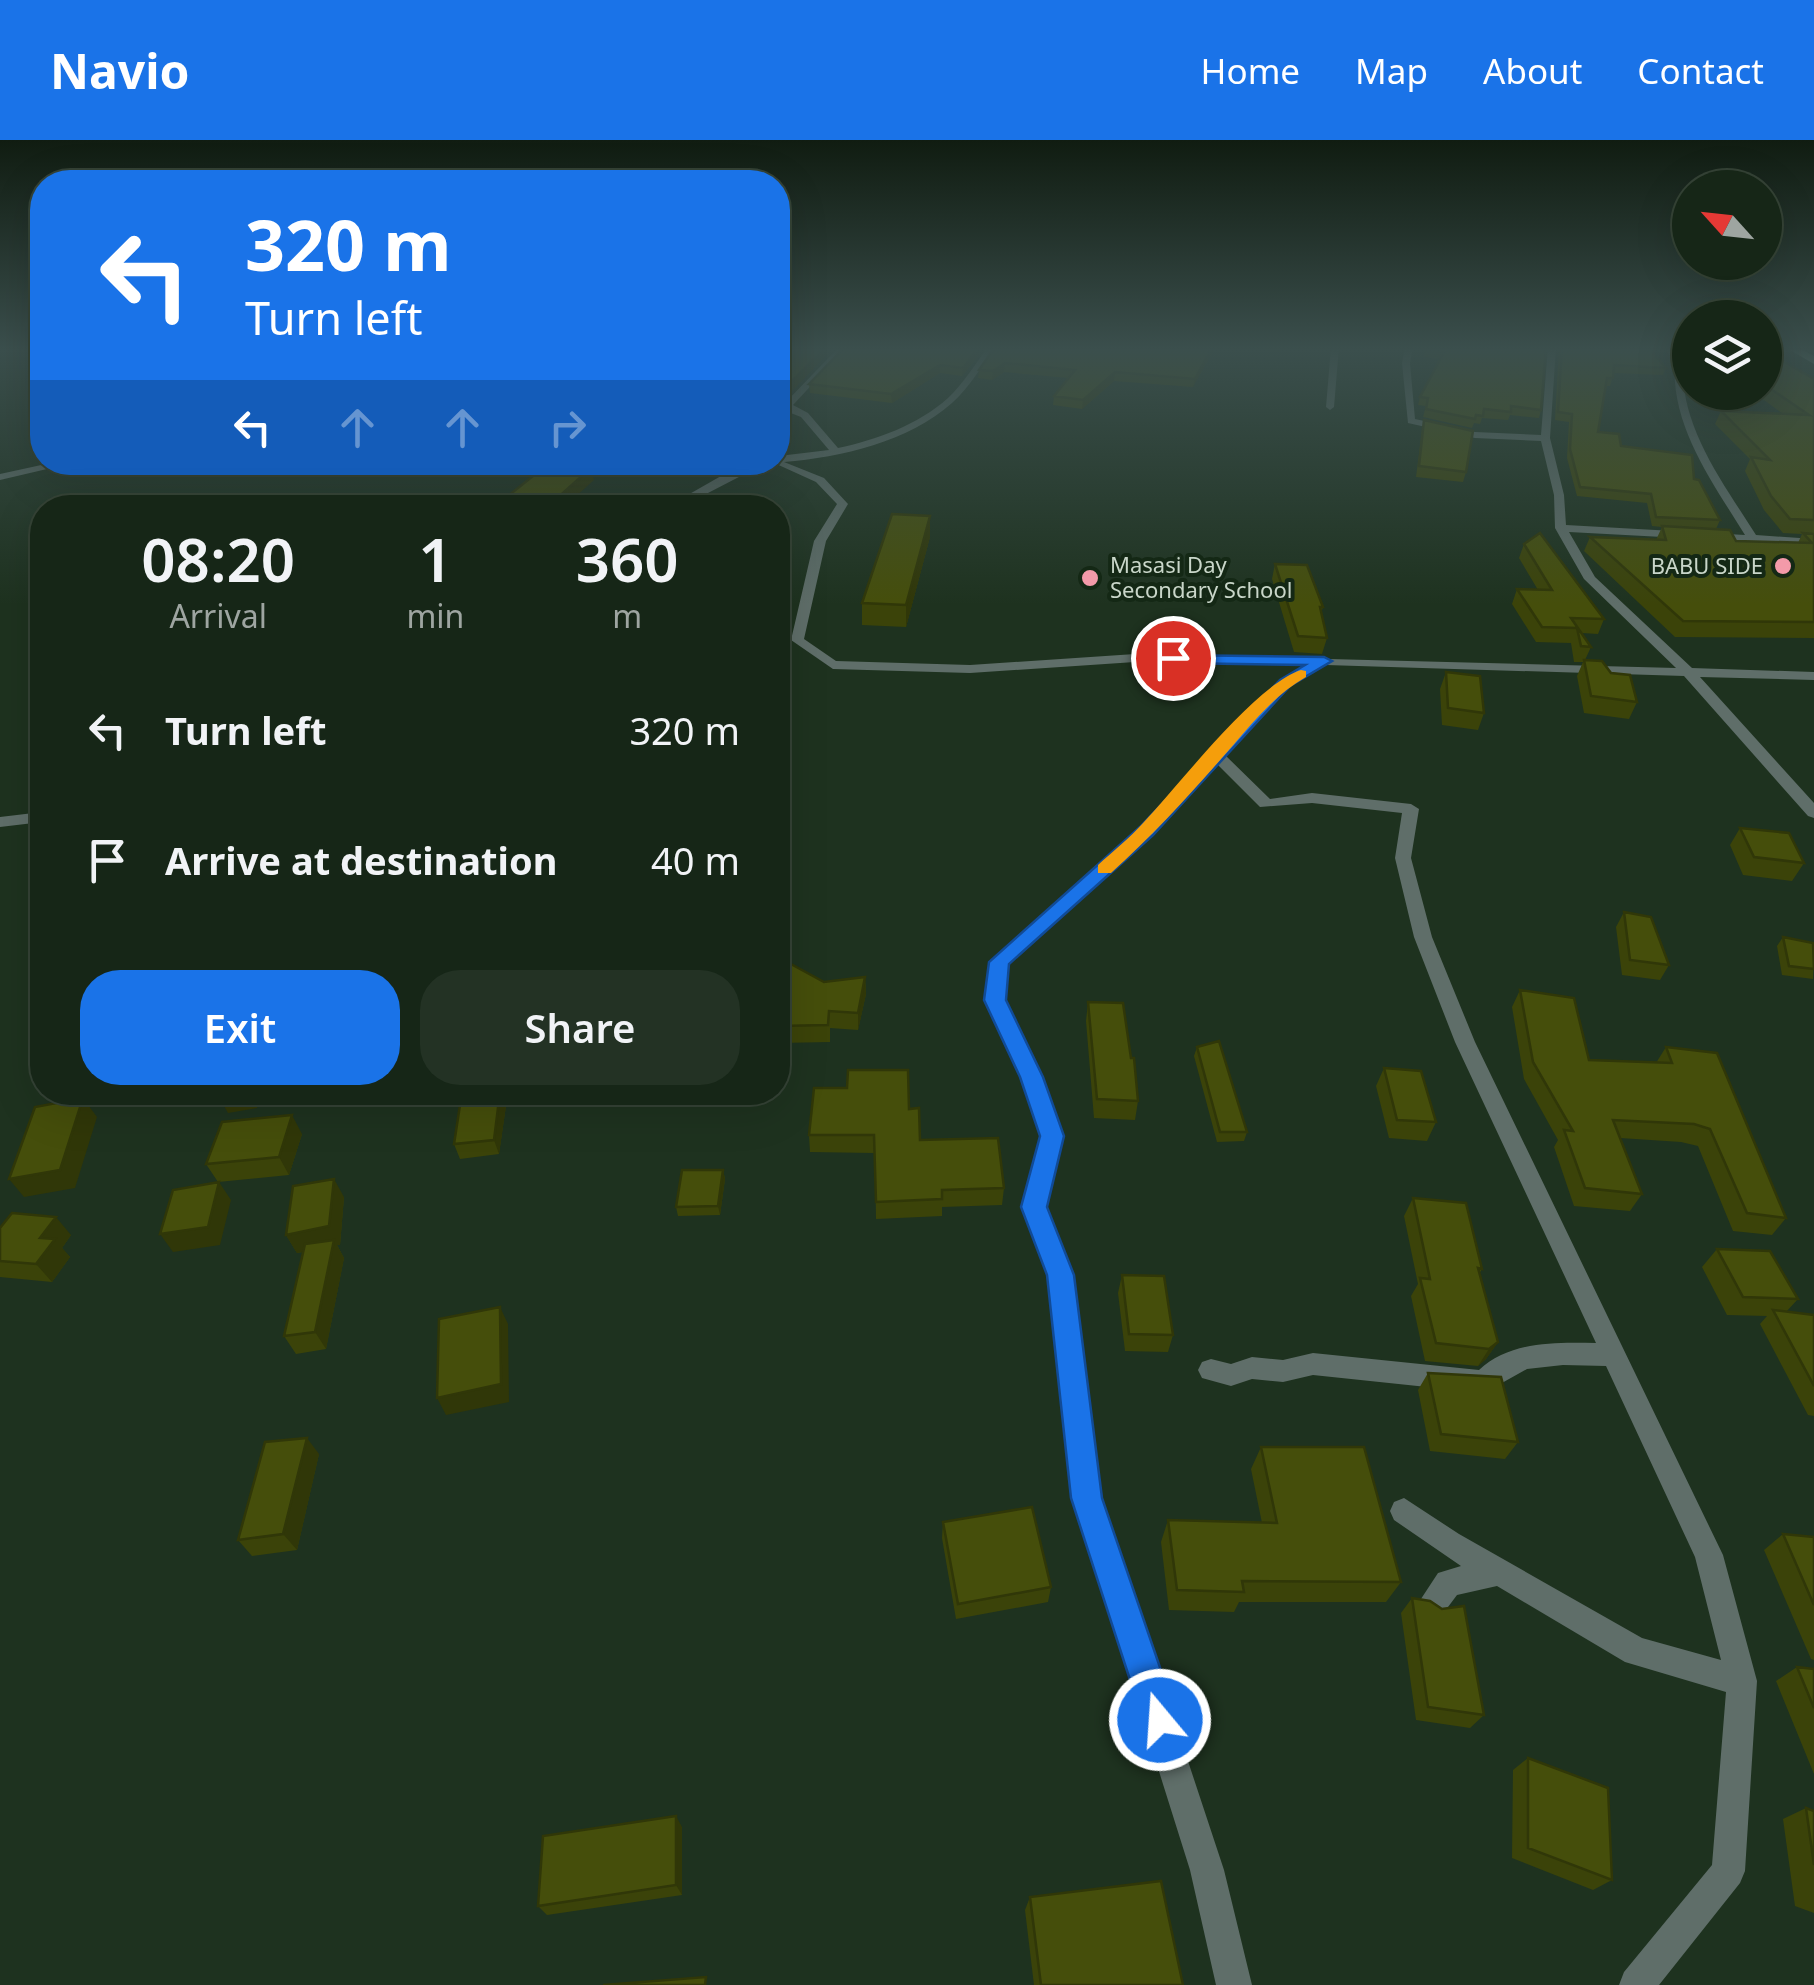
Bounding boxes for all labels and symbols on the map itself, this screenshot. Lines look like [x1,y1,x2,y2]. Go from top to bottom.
north arrow [1672,170,1782,280]
place label: Masasi Day Secondary School [1110,549,1292,604]
place label: BABU SIDE [1651,550,1763,580]
marker: BABU SIDE [1772,555,1794,577]
marker: Masasi Day Secondary School [1079,567,1101,589]
pin [1131,616,1216,701]
position arrow [1108,1668,1212,1772]

